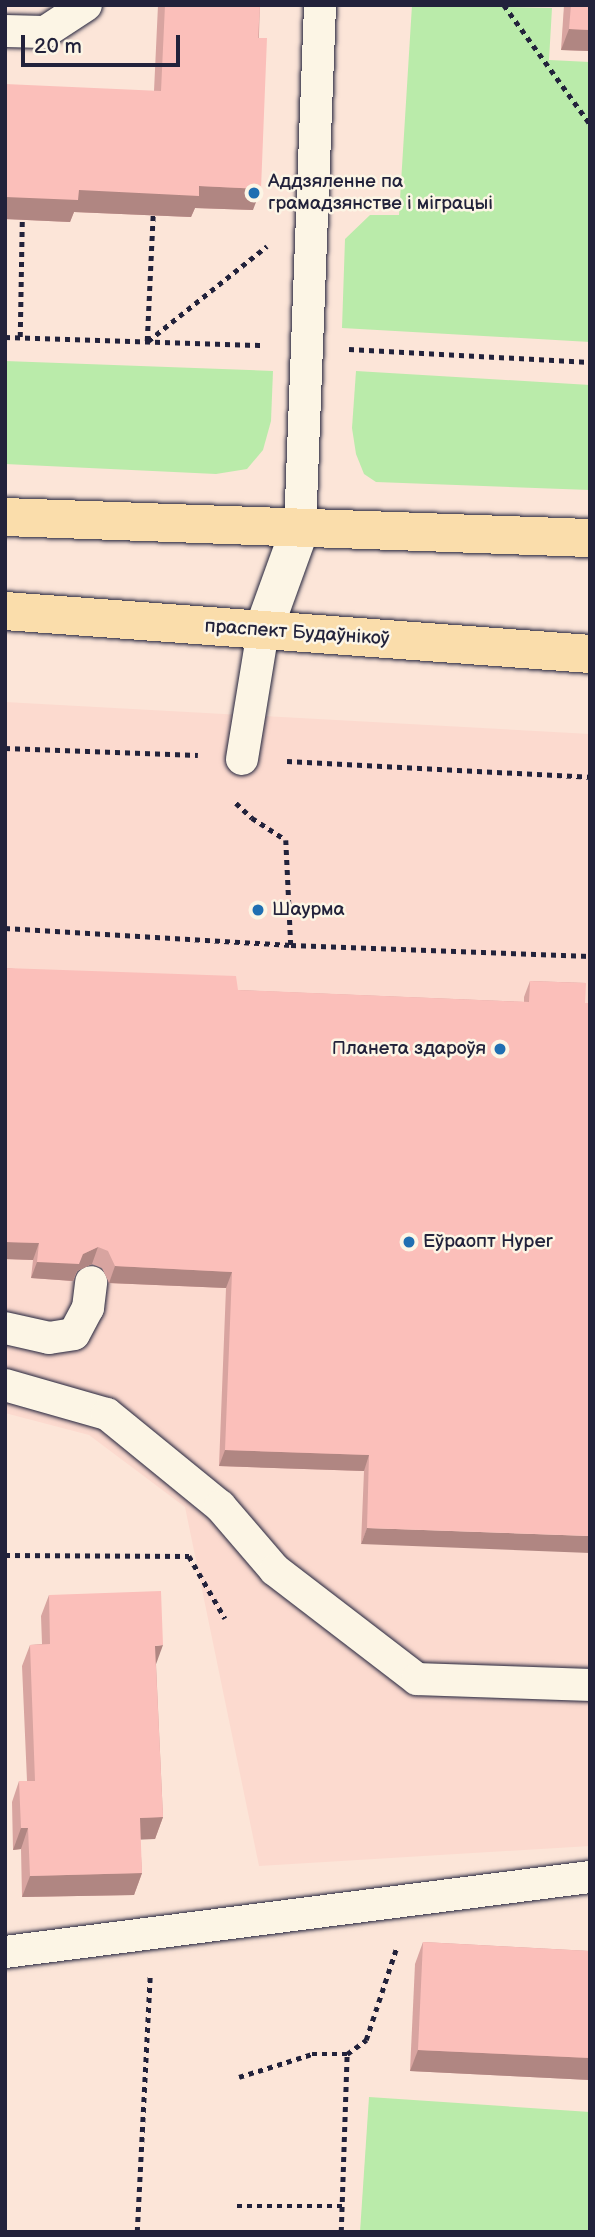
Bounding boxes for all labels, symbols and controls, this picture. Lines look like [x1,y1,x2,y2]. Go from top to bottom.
scale bar [24,21,184,65]
text: 20 m [34,34,82,59]
place label: Аддзяленне па грамадзянстве і міграцыі [268,171,493,215]
marker: Аддзяленне па грамадзянстве і міграцыі [246,185,262,201]
street label: праспект Будаўнікоў [204,615,390,651]
place label: Шаурма [272,899,345,921]
marker: Шаурма [250,902,266,918]
place label: Планета здароўя [332,1038,486,1060]
marker: Планета здароўя [492,1041,508,1057]
place label: Еўраопт Hyper [423,1231,553,1253]
marker: Еўраопт Hyper [401,1234,417,1250]

